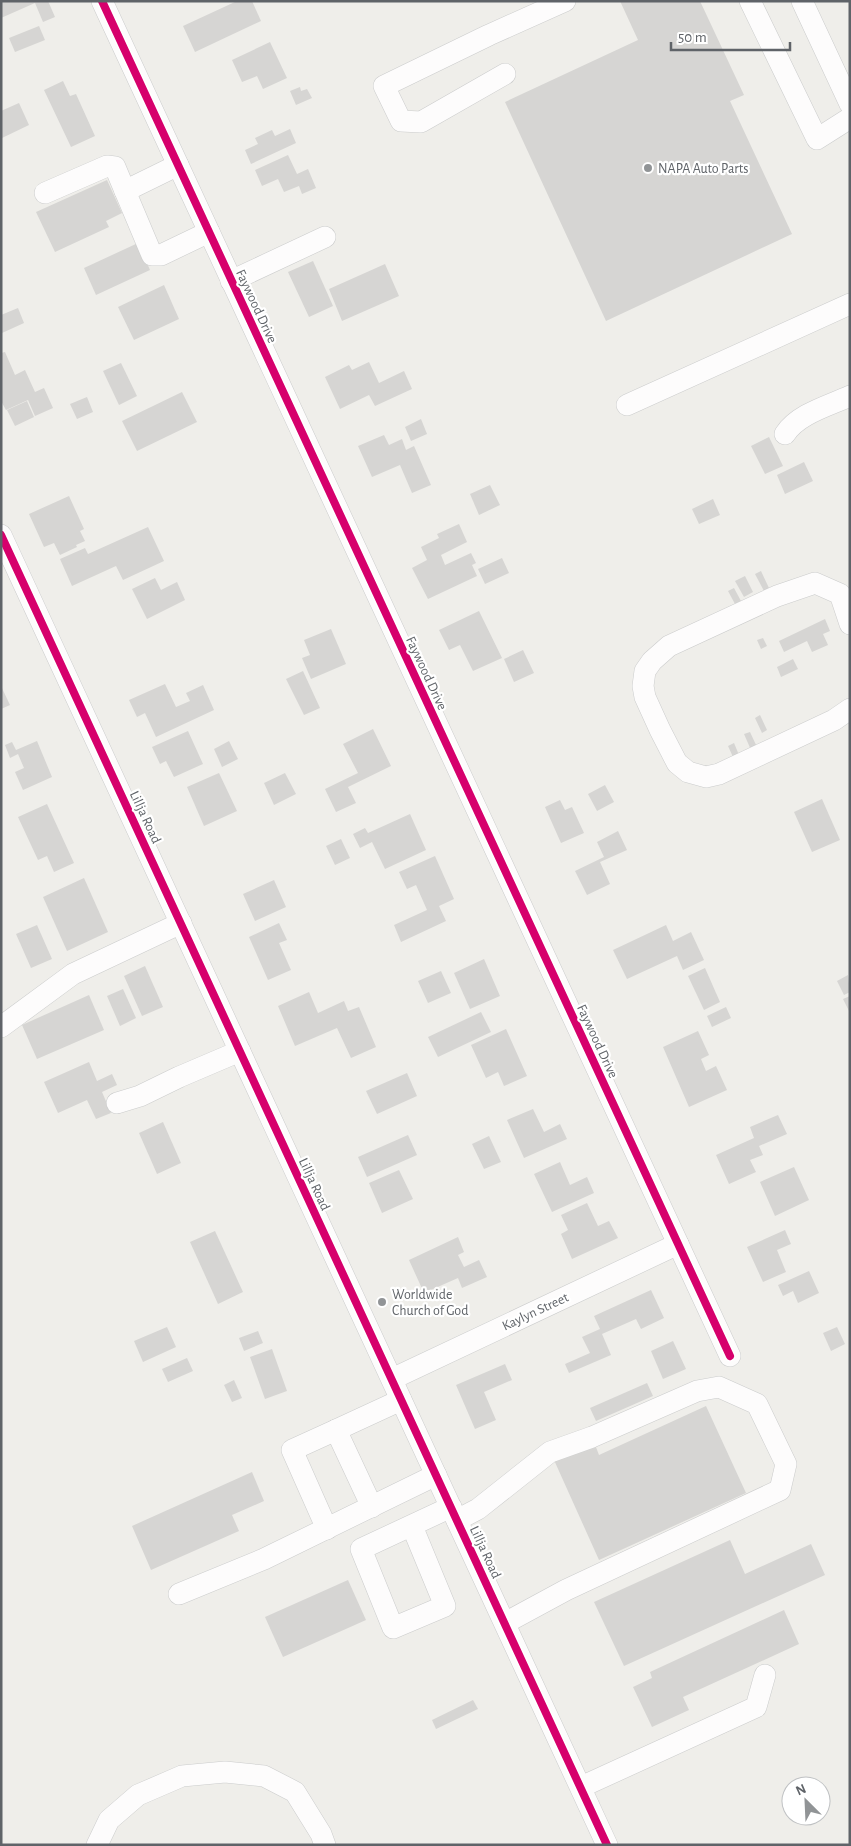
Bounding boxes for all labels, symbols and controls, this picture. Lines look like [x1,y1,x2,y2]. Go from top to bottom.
scale bar [671,20,790,52]
text: 50 m [678,30,707,45]
marker: NAPA Auto Parts [642,162,654,174]
place label: NAPA Auto Parts [658,162,748,176]
street label: Faywood Drive [233,267,279,345]
street label: Faywood Drive [403,634,449,712]
street label: Lillja Road [127,789,163,846]
street label: Faywood Drive [574,1002,620,1080]
street label: Lillja Road [296,1156,332,1213]
place label: Worldwide Church of God [392,1288,468,1318]
street label: Kaylyn Street [500,1290,571,1333]
marker: Worldwide Church of God [376,1296,388,1308]
street label: Lillja Road [467,1524,503,1581]
north arrow [781,1776,831,1826]
text: N [794,1782,808,1798]

